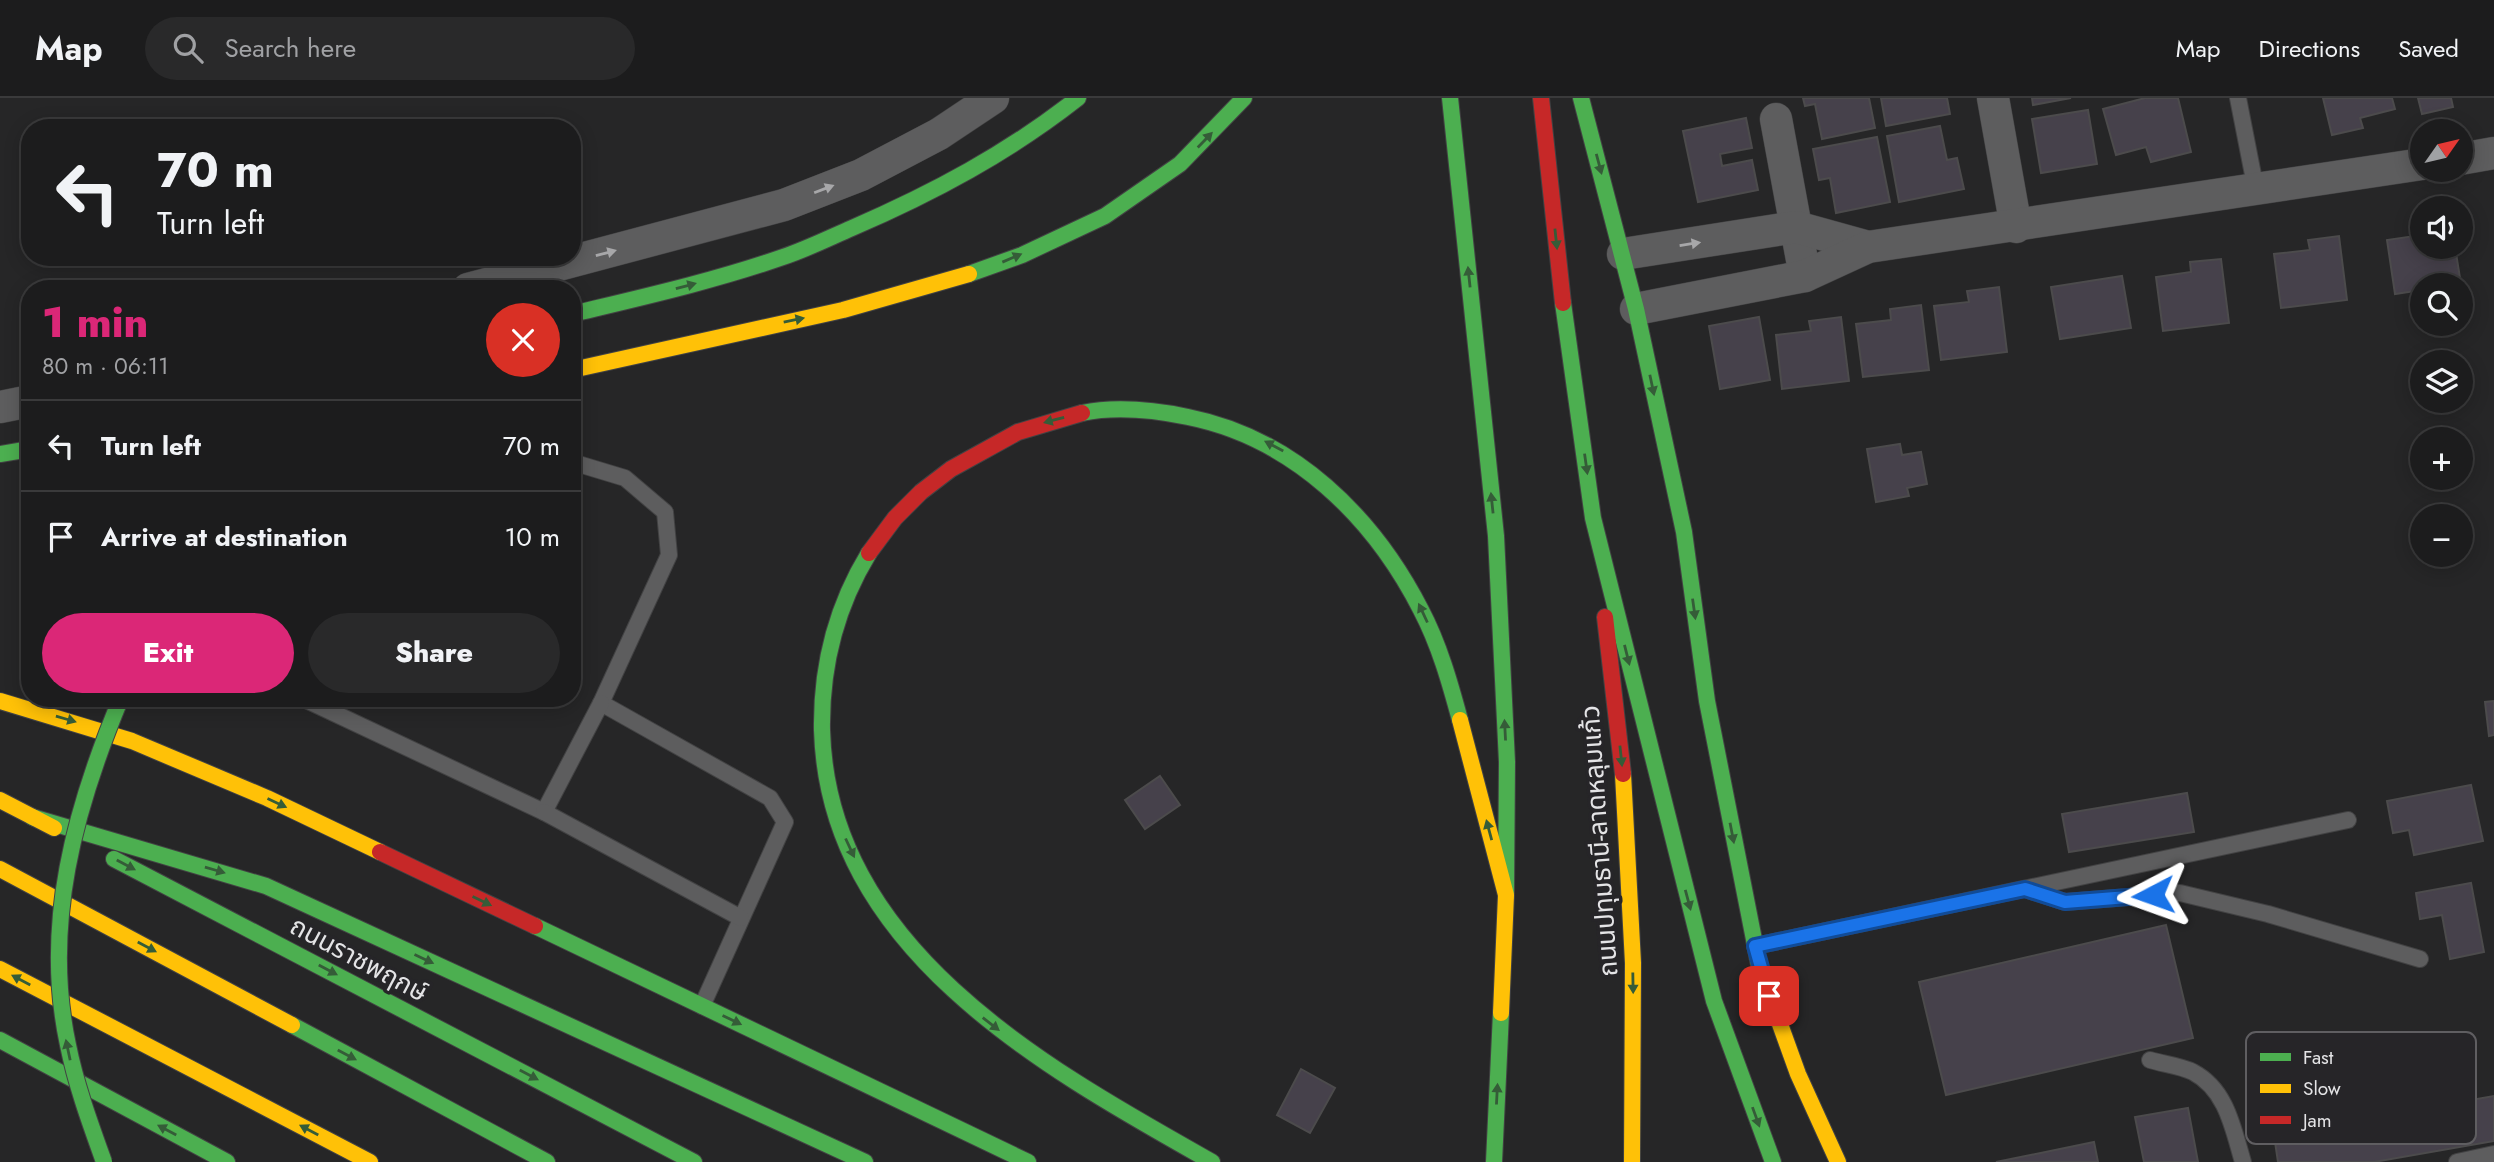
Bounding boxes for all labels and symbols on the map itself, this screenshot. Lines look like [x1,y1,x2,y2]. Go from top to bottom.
north arrow [2410,119,2473,182]
one-way arrow [1197,132,1213,149]
one-way arrow [1594,153,1605,175]
one-way arrow [813,184,834,195]
one-way arrow [1551,228,1562,250]
one-way arrow [1679,238,1701,249]
one-way arrow [595,247,617,258]
one-way arrow [1002,252,1023,263]
one-way arrow [1463,266,1474,288]
one-way arrow [675,280,697,291]
one-way arrow [783,315,805,326]
one-way arrow [1647,374,1658,396]
one-way arrow [1042,415,1064,426]
one-way arrow [1263,441,1283,453]
one-way arrow [1580,454,1591,476]
one-way arrow [1487,492,1498,514]
one-way arrow [1689,598,1700,620]
one-way arrow [1417,603,1429,623]
one-way arrow [1622,644,1633,666]
street label: ถนนปทุมธานี-ลาดหลุมแก้ว [1571,704,1627,978]
one-way arrow [55,715,76,725]
one-way arrow [1499,719,1510,741]
one-way arrow [1615,745,1626,767]
one-way arrow [267,797,287,808]
one-way arrow [1483,819,1494,841]
one-way arrow [1727,822,1738,844]
one-way arrow [844,838,856,858]
position arrow [2116,858,2190,932]
one-way arrow [116,859,136,871]
one-way arrow [204,866,225,876]
one-way arrow [1683,889,1694,911]
one-way arrow [472,895,492,906]
street label: ถนนราชพฤกษ์ [283,907,435,1011]
one-way arrow [137,941,156,953]
one-way arrow [414,953,434,964]
one-way arrow [318,964,338,976]
pin [1739,966,1799,1026]
one-way arrow [1627,972,1638,994]
one-way arrow [11,974,30,986]
one-way arrow [722,1014,742,1026]
one-way arrow [982,1016,1000,1030]
legend [2246,1032,2476,1144]
one-way arrow [63,1039,74,1061]
text: Fast [2303,1044,2334,1071]
one-way arrow [337,1049,357,1061]
one-way arrow [519,1070,539,1081]
text: Slow [2303,1075,2341,1102]
one-way arrow [1492,1083,1503,1105]
one-way arrow [1750,1106,1761,1127]
text: Jam [2300,1107,2332,1134]
one-way arrow [157,1124,177,1135]
one-way arrow [299,1125,319,1136]

